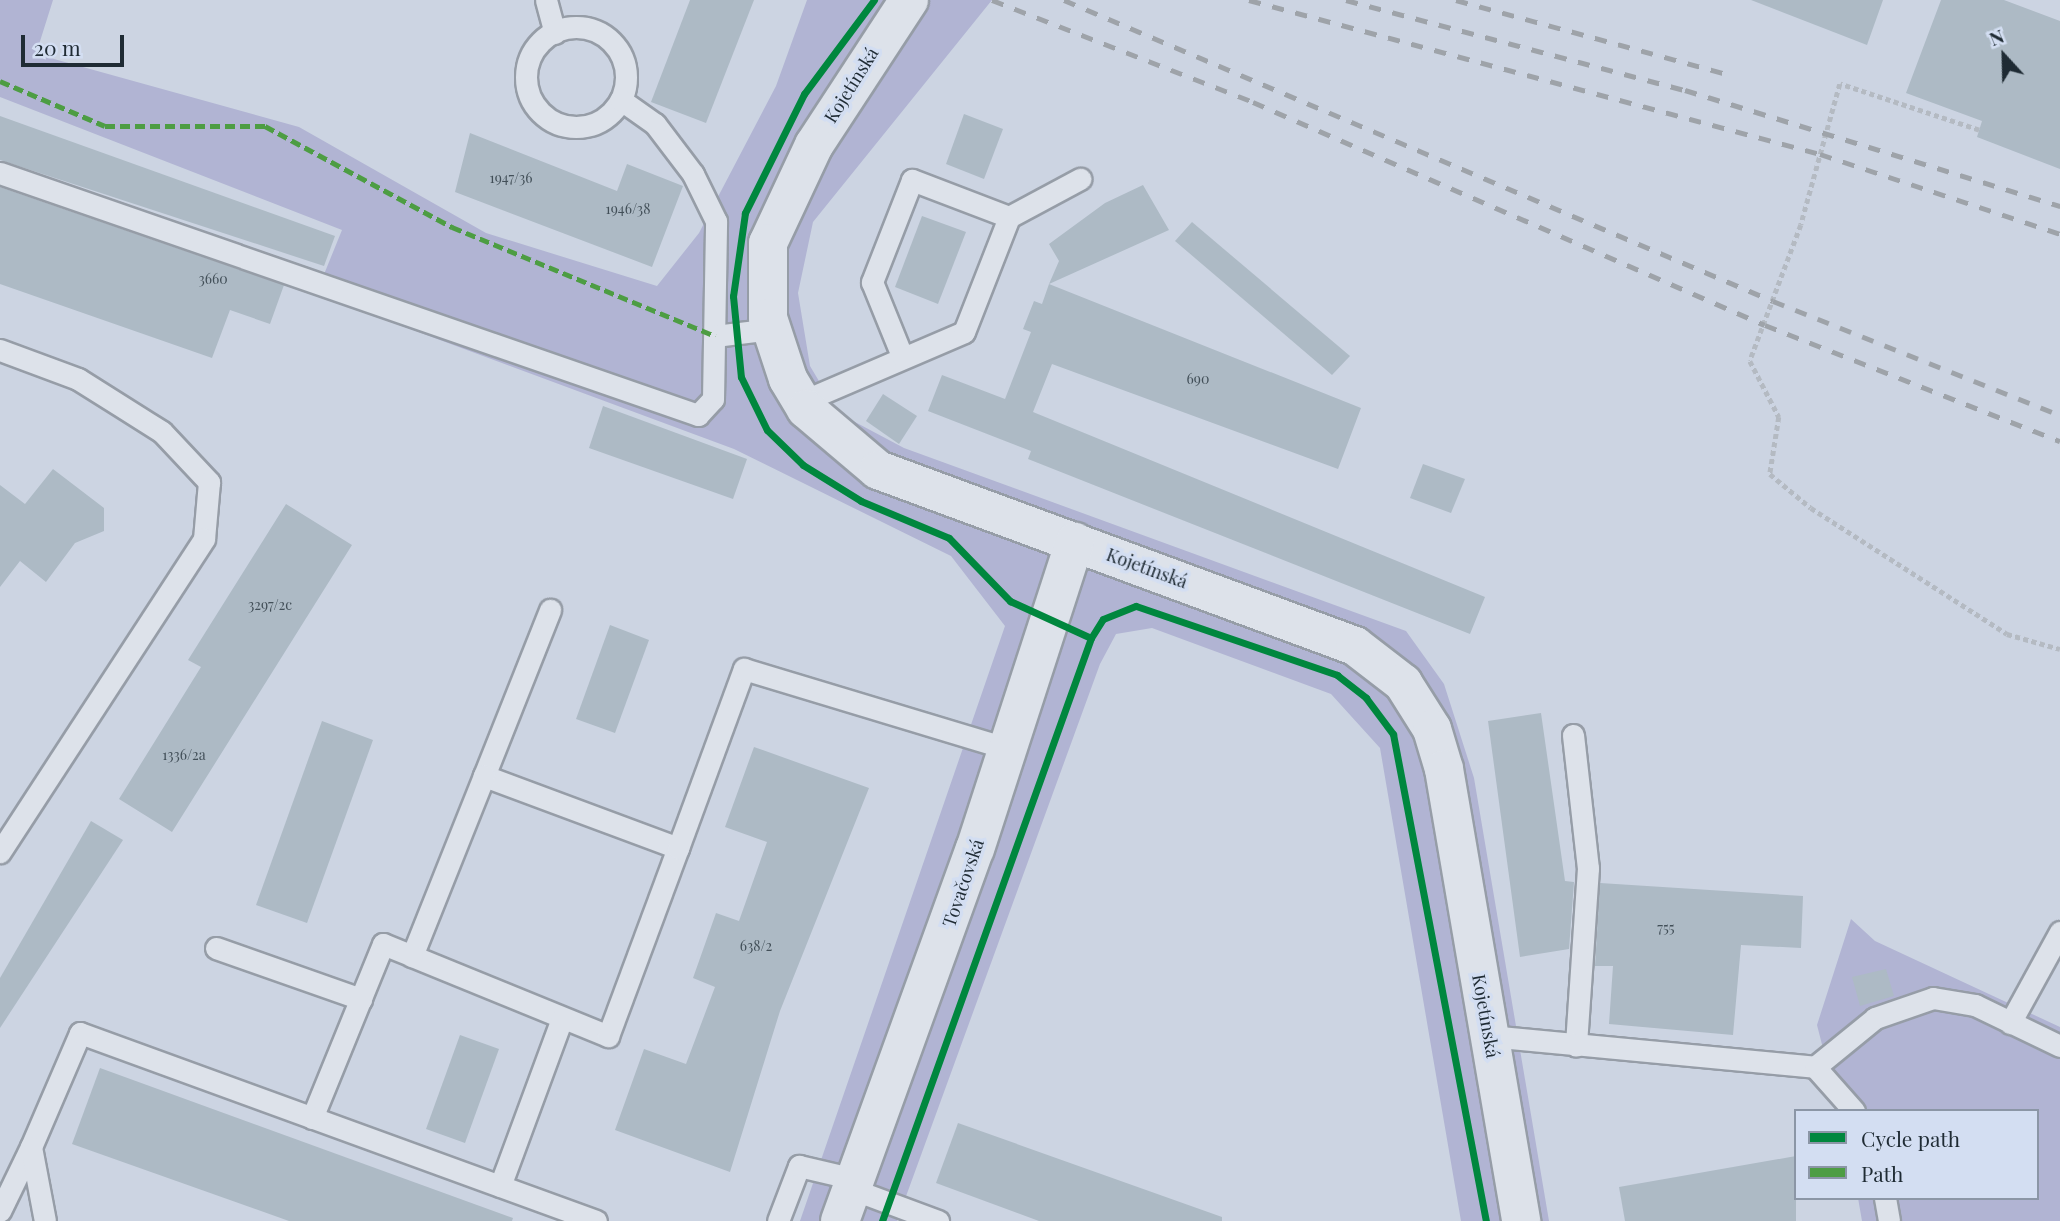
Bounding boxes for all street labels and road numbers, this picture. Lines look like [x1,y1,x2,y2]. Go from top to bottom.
street label: Kojetínská [819,43,883,127]
street label: Kojetínská [1104,543,1190,593]
street label: Tovačovská [938,836,988,930]
street label: Kojetínská [1468,972,1504,1060]

